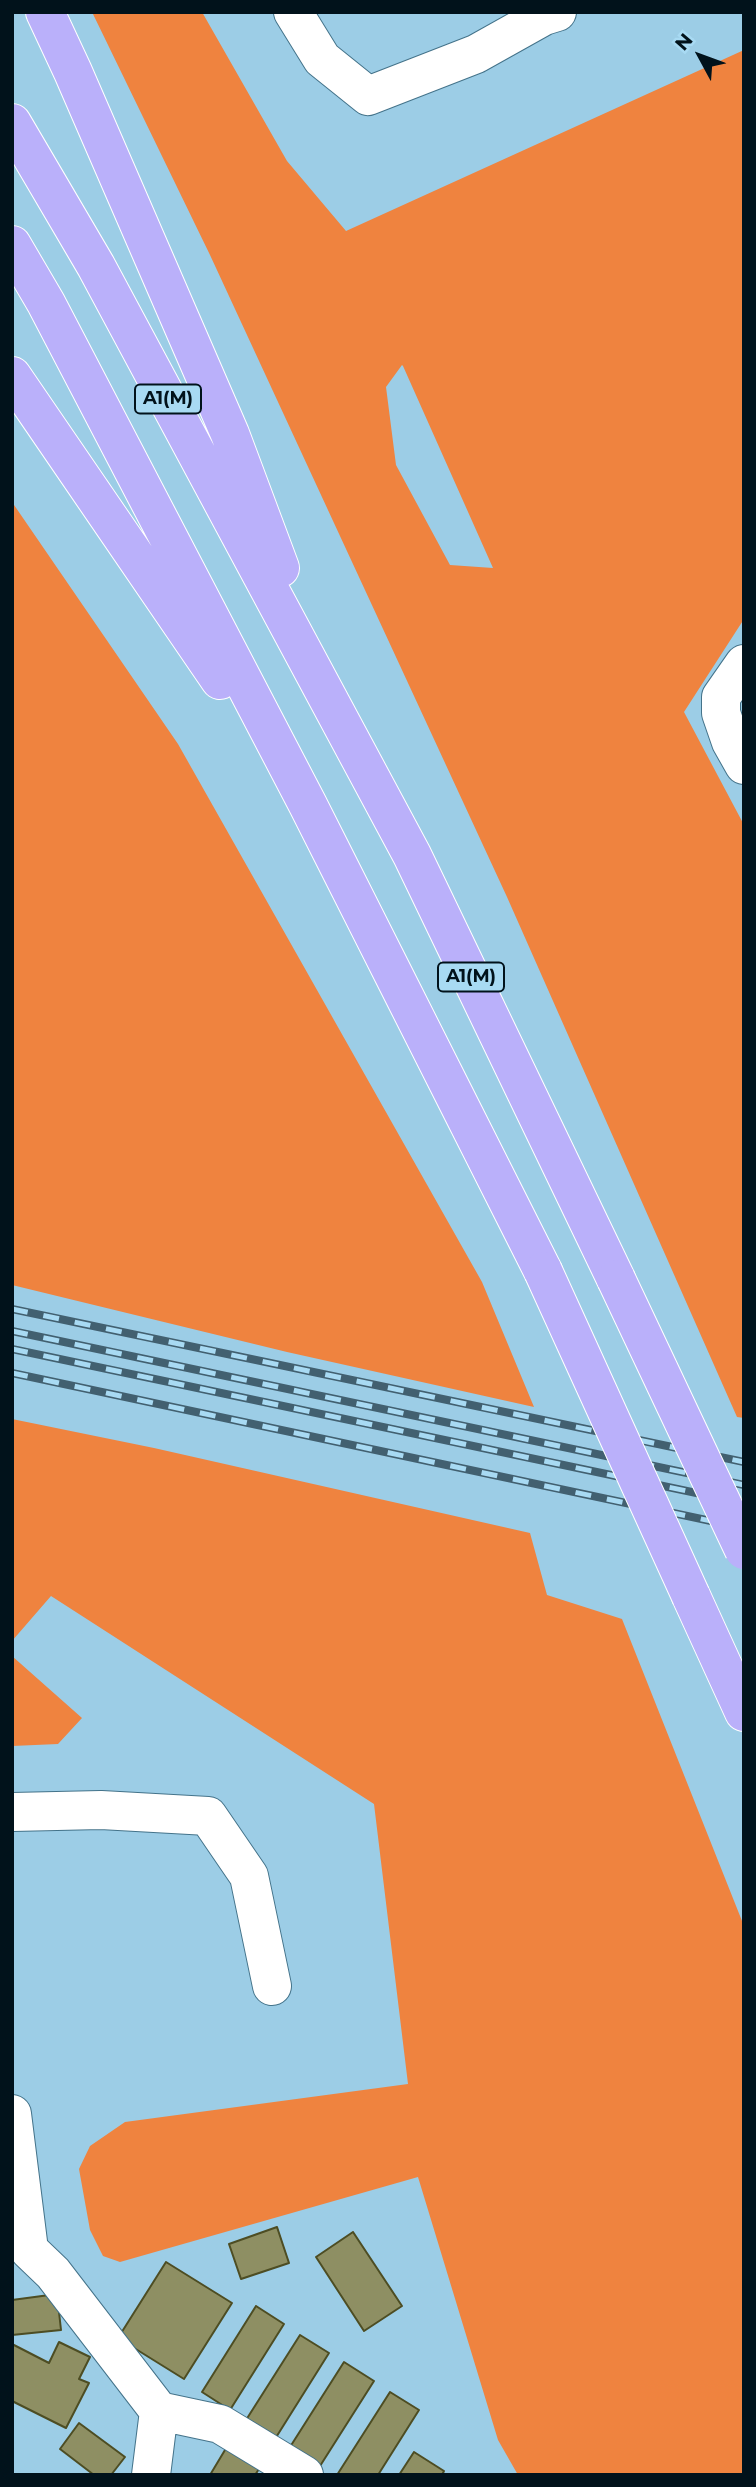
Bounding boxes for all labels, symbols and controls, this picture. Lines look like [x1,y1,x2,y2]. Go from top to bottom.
north arrow [665,21,735,91]
text: N [670,29,697,55]
road number: A1(M) [135,384,201,414]
road number: A1(M) [438,962,504,992]

